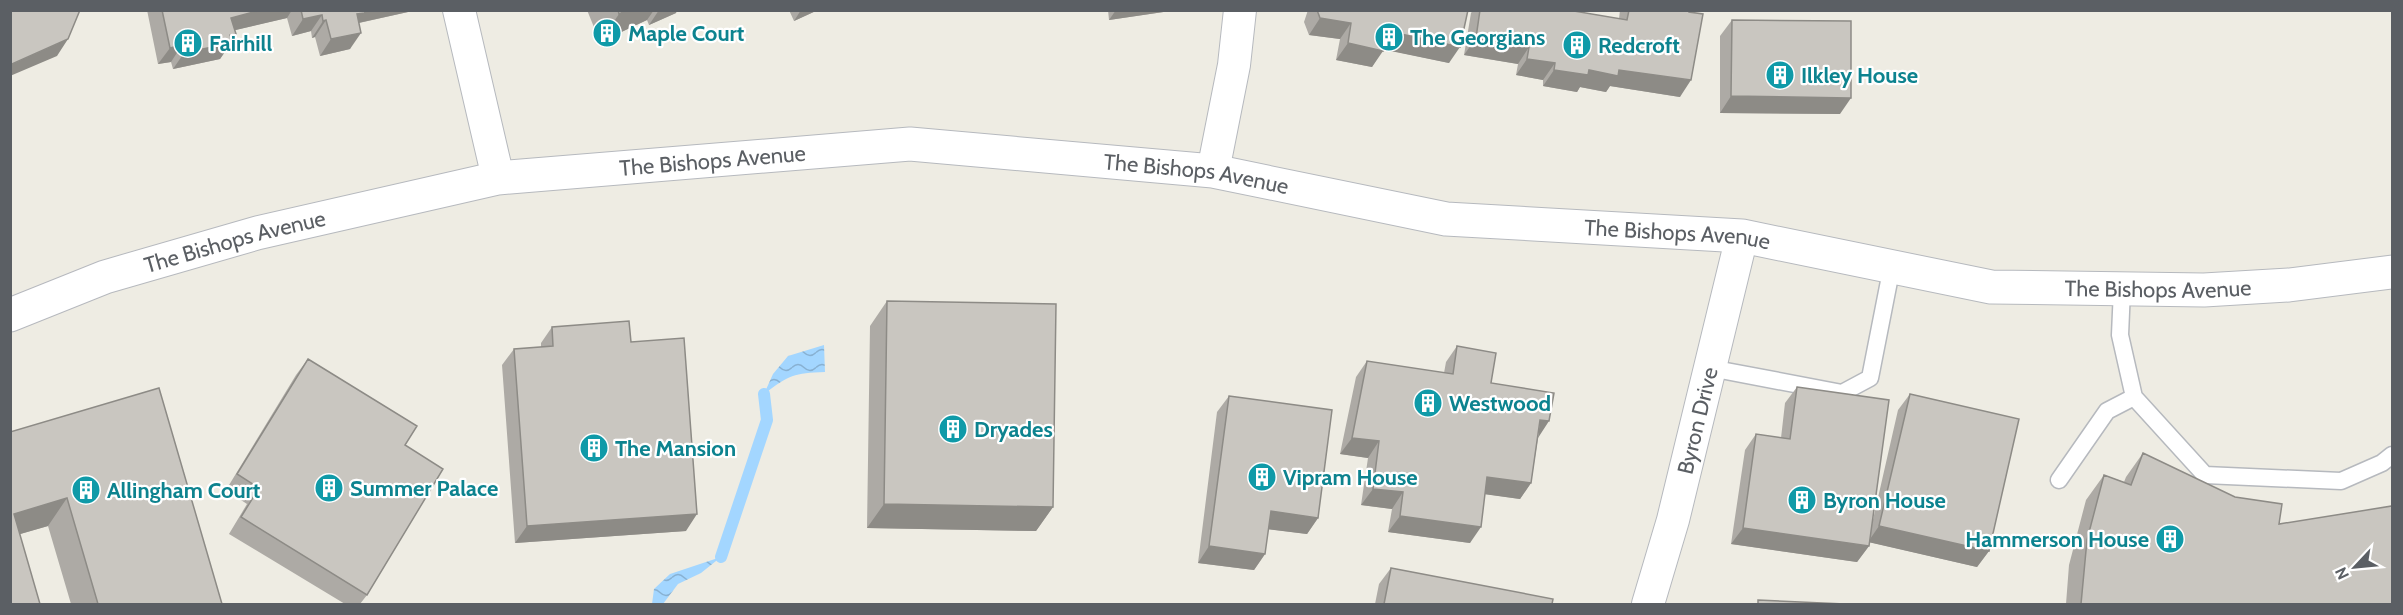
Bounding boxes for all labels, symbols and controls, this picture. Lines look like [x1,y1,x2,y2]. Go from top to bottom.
building icon: Maple Court [591,17,623,49]
place label: Maple Court [628,20,745,47]
building icon: The Georgians [1373,21,1405,53]
place label: The Georgians [1410,24,1545,51]
building icon: Fairhill [172,27,204,59]
building icon: Redcroft [1561,29,1593,61]
place label: Fairhill [209,30,272,57]
place label: Redcroft [1598,32,1680,59]
building icon: Ilkley House [1764,59,1796,91]
place label: Ilkley House [1801,62,1918,89]
street label: The Bishops Avenue [618,140,807,182]
street label: The Bishops Avenue [1102,148,1291,200]
street label: The Bishops Avenue [141,205,328,279]
street label: The Bishops Avenue [1583,214,1773,255]
street label: The Bishops Avenue [2065,274,2252,304]
street label: Byron Drive [1672,364,1724,477]
building icon: Westwood [1412,387,1444,419]
place label: Westwood [1449,390,1551,417]
building icon: Dryades [937,413,969,445]
place label: Dryades [974,416,1053,443]
building icon: The Mansion [578,432,610,464]
place label: The Mansion [615,435,736,462]
building icon: Vipram House [1246,461,1278,493]
place label: Vipram House [1283,464,1418,491]
building icon: Summer Palace [313,472,345,504]
building icon: Allingham Court [70,474,102,506]
place label: Summer Palace [350,475,498,502]
place label: Allingham Court [107,477,261,504]
building icon: Byron House [1786,484,1818,516]
place label: Byron House [1823,487,1946,514]
building icon: Hammerson House [2154,523,2186,555]
place label: Hammerson House [1965,526,2149,553]
north arrow [2325,537,2385,597]
text: N [2331,564,2353,583]

